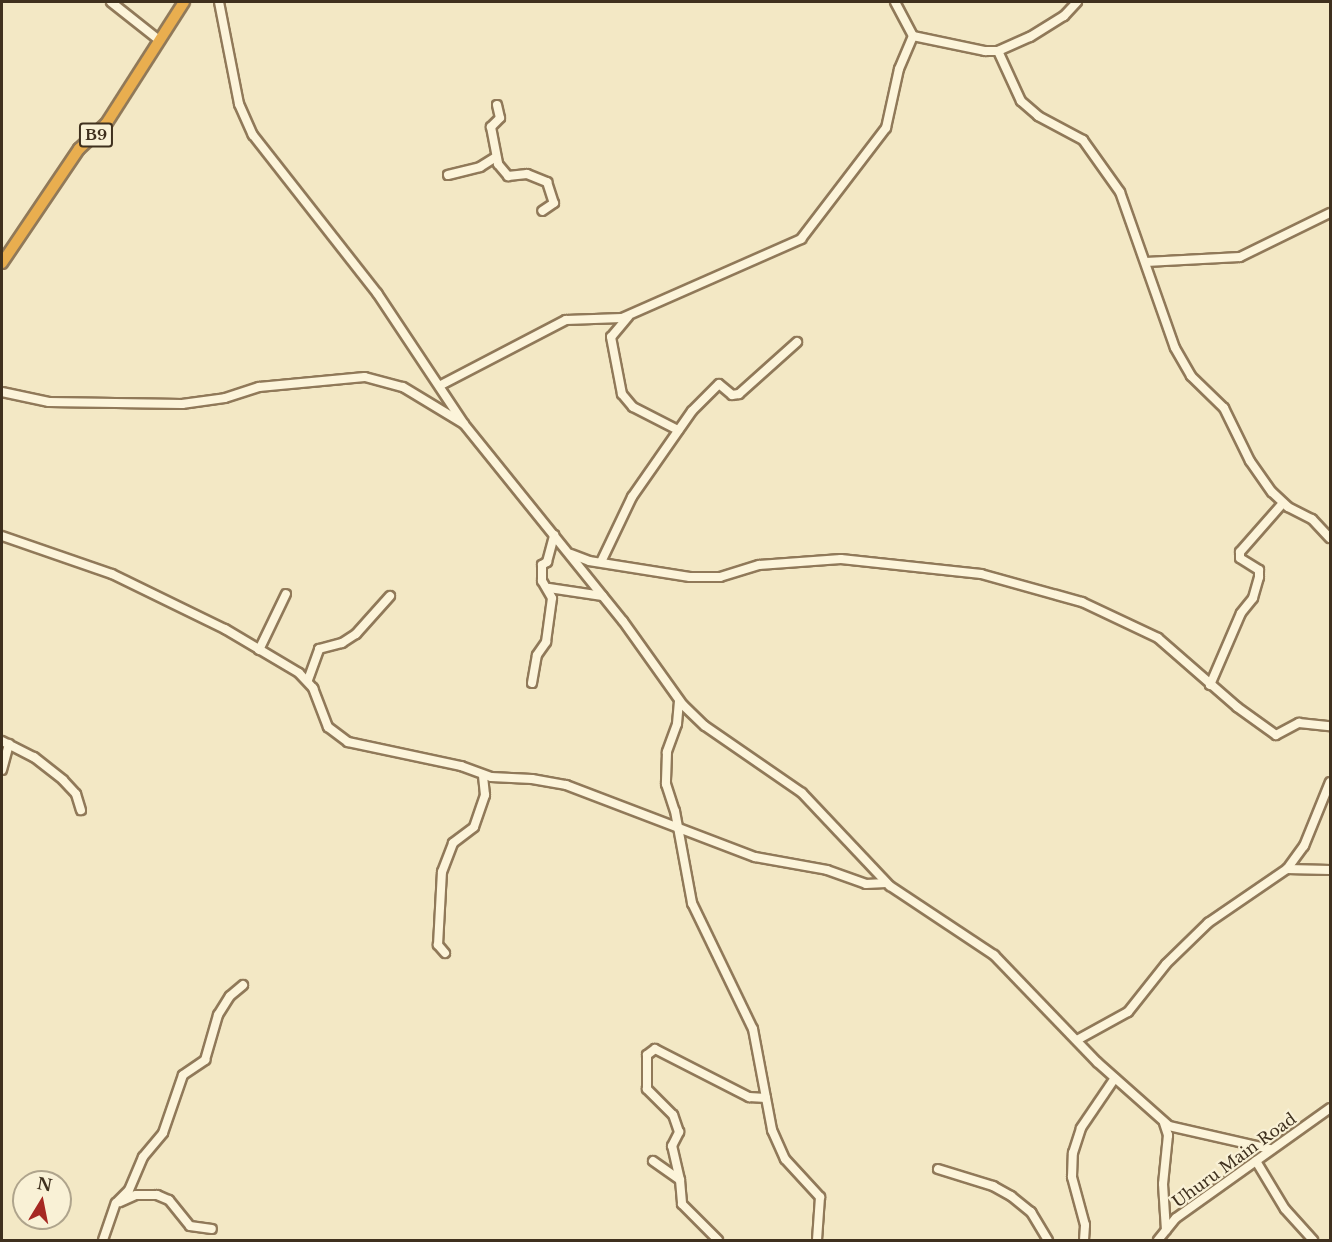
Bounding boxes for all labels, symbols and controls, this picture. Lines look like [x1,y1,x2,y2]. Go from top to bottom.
road number: B9 [78,123,114,147]
street label: Uhuru Main Road [1168,1109,1300,1211]
north arrow [12,1170,72,1230]
text: N [36,1173,54,1195]

